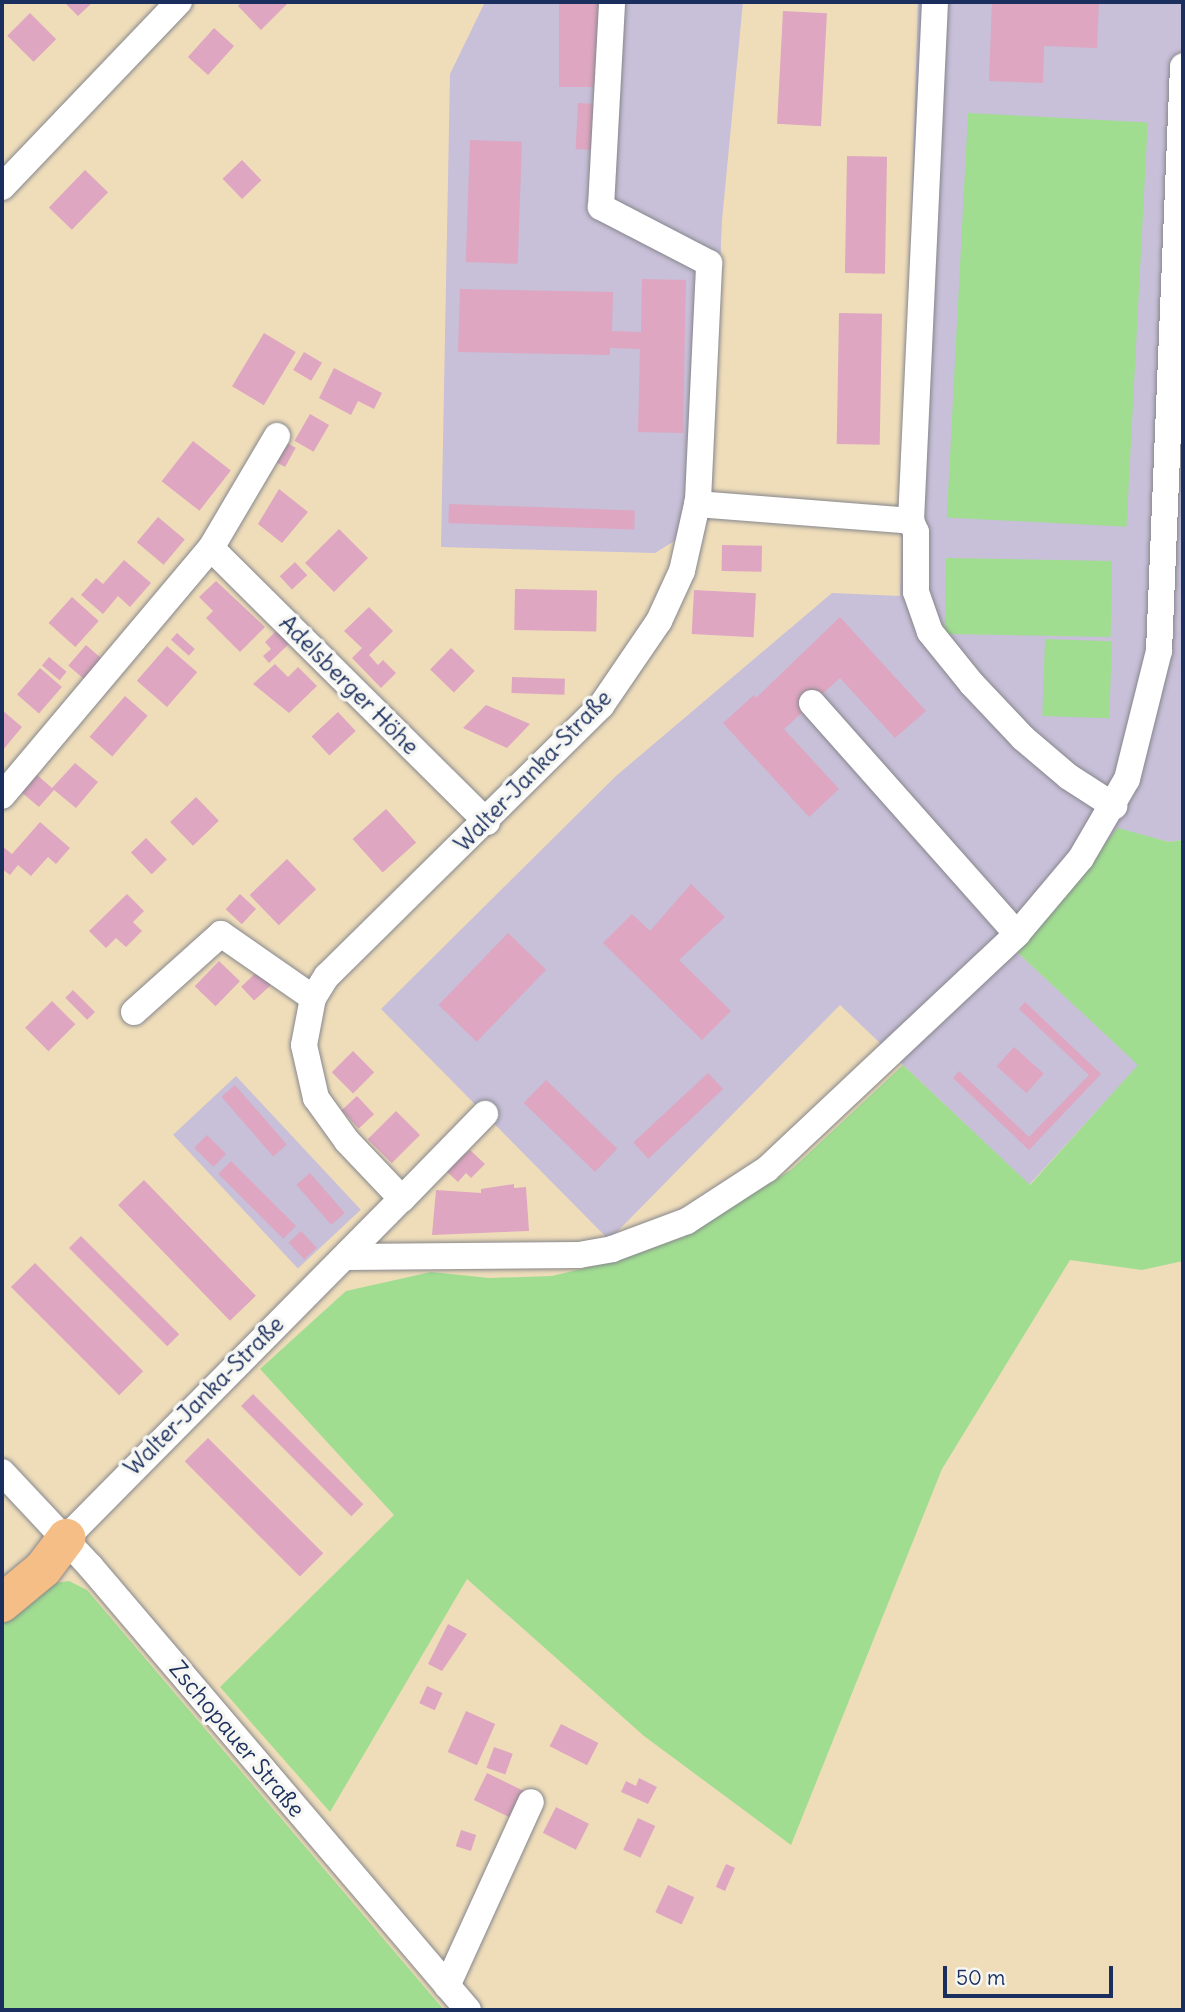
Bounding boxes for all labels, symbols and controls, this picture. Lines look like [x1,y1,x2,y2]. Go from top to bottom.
street label: Adelsberger Höhe [274,610,424,760]
street label: Walter-Janka-Straße [449,684,617,858]
street label: Walter-Janka-Straße [119,1311,289,1481]
street label: Zschopauer Straße [164,1655,310,1823]
scale bar [947,1952,1117,1996]
text: 50 m [956,1964,1005,1991]

